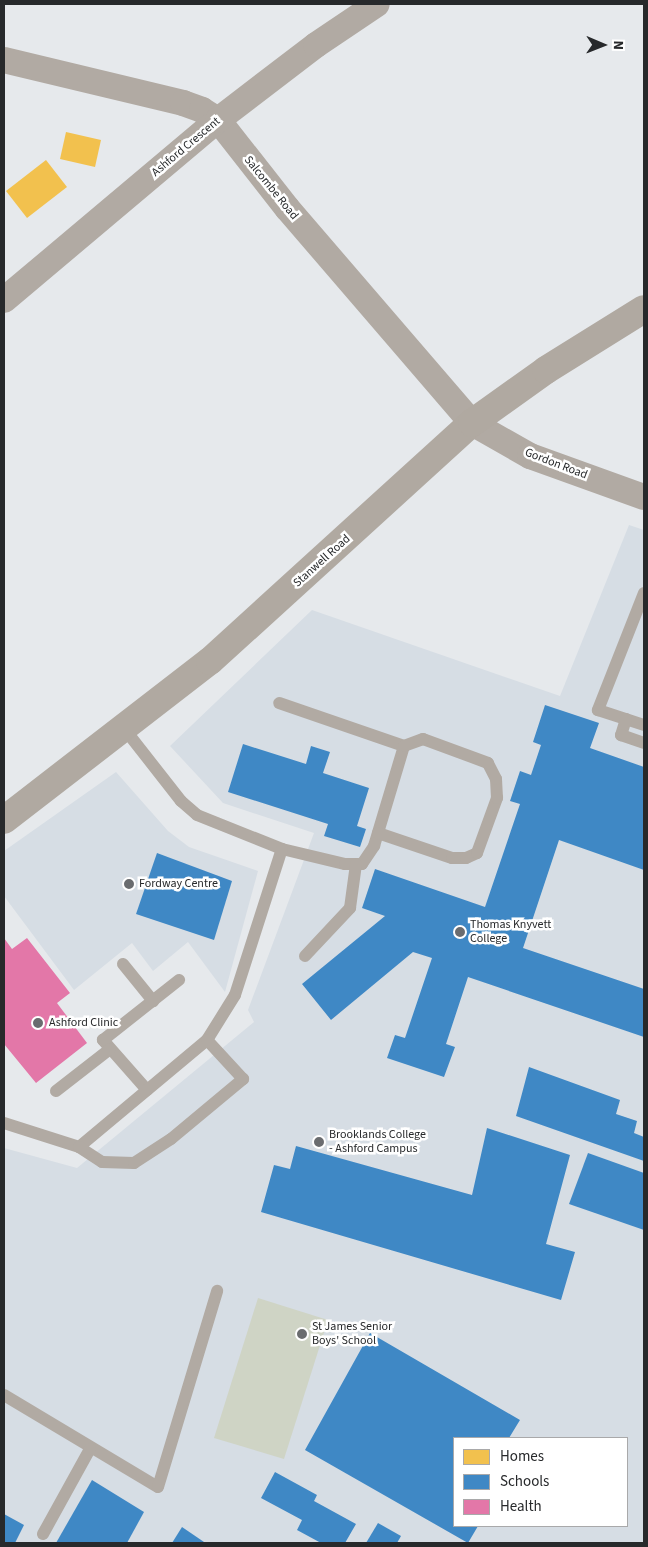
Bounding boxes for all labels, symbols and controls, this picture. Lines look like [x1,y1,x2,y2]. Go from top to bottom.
north arrow [578,20,628,70]
text: N [608,40,628,50]
street label: Ashford Crescent [149,114,223,180]
street label: Salcombe Road [241,153,301,223]
street label: Gordon Road [523,445,589,483]
street label: Stanwell Road [291,532,353,590]
place label: Fordway Centre [139,877,218,891]
marker: Fordway Centre [123,878,135,890]
place label: Thomas Knyvett College [470,918,551,946]
marker: Thomas Knyvett College [454,926,466,938]
marker: Ashford Clinic [31,1016,45,1030]
place label: Ashford Clinic [49,1016,118,1030]
place label: Brooklands College - Ashford Campus [329,1128,426,1156]
marker: Brooklands College - Ashford Campus [313,1136,325,1148]
place label: St James Senior Boys' School [312,1320,392,1348]
marker: St James Senior Boys' School [296,1328,308,1340]
legend [453,1437,628,1527]
text: Homes [500,1446,544,1467]
text: Schools [500,1471,549,1492]
text: Health [500,1496,542,1517]

